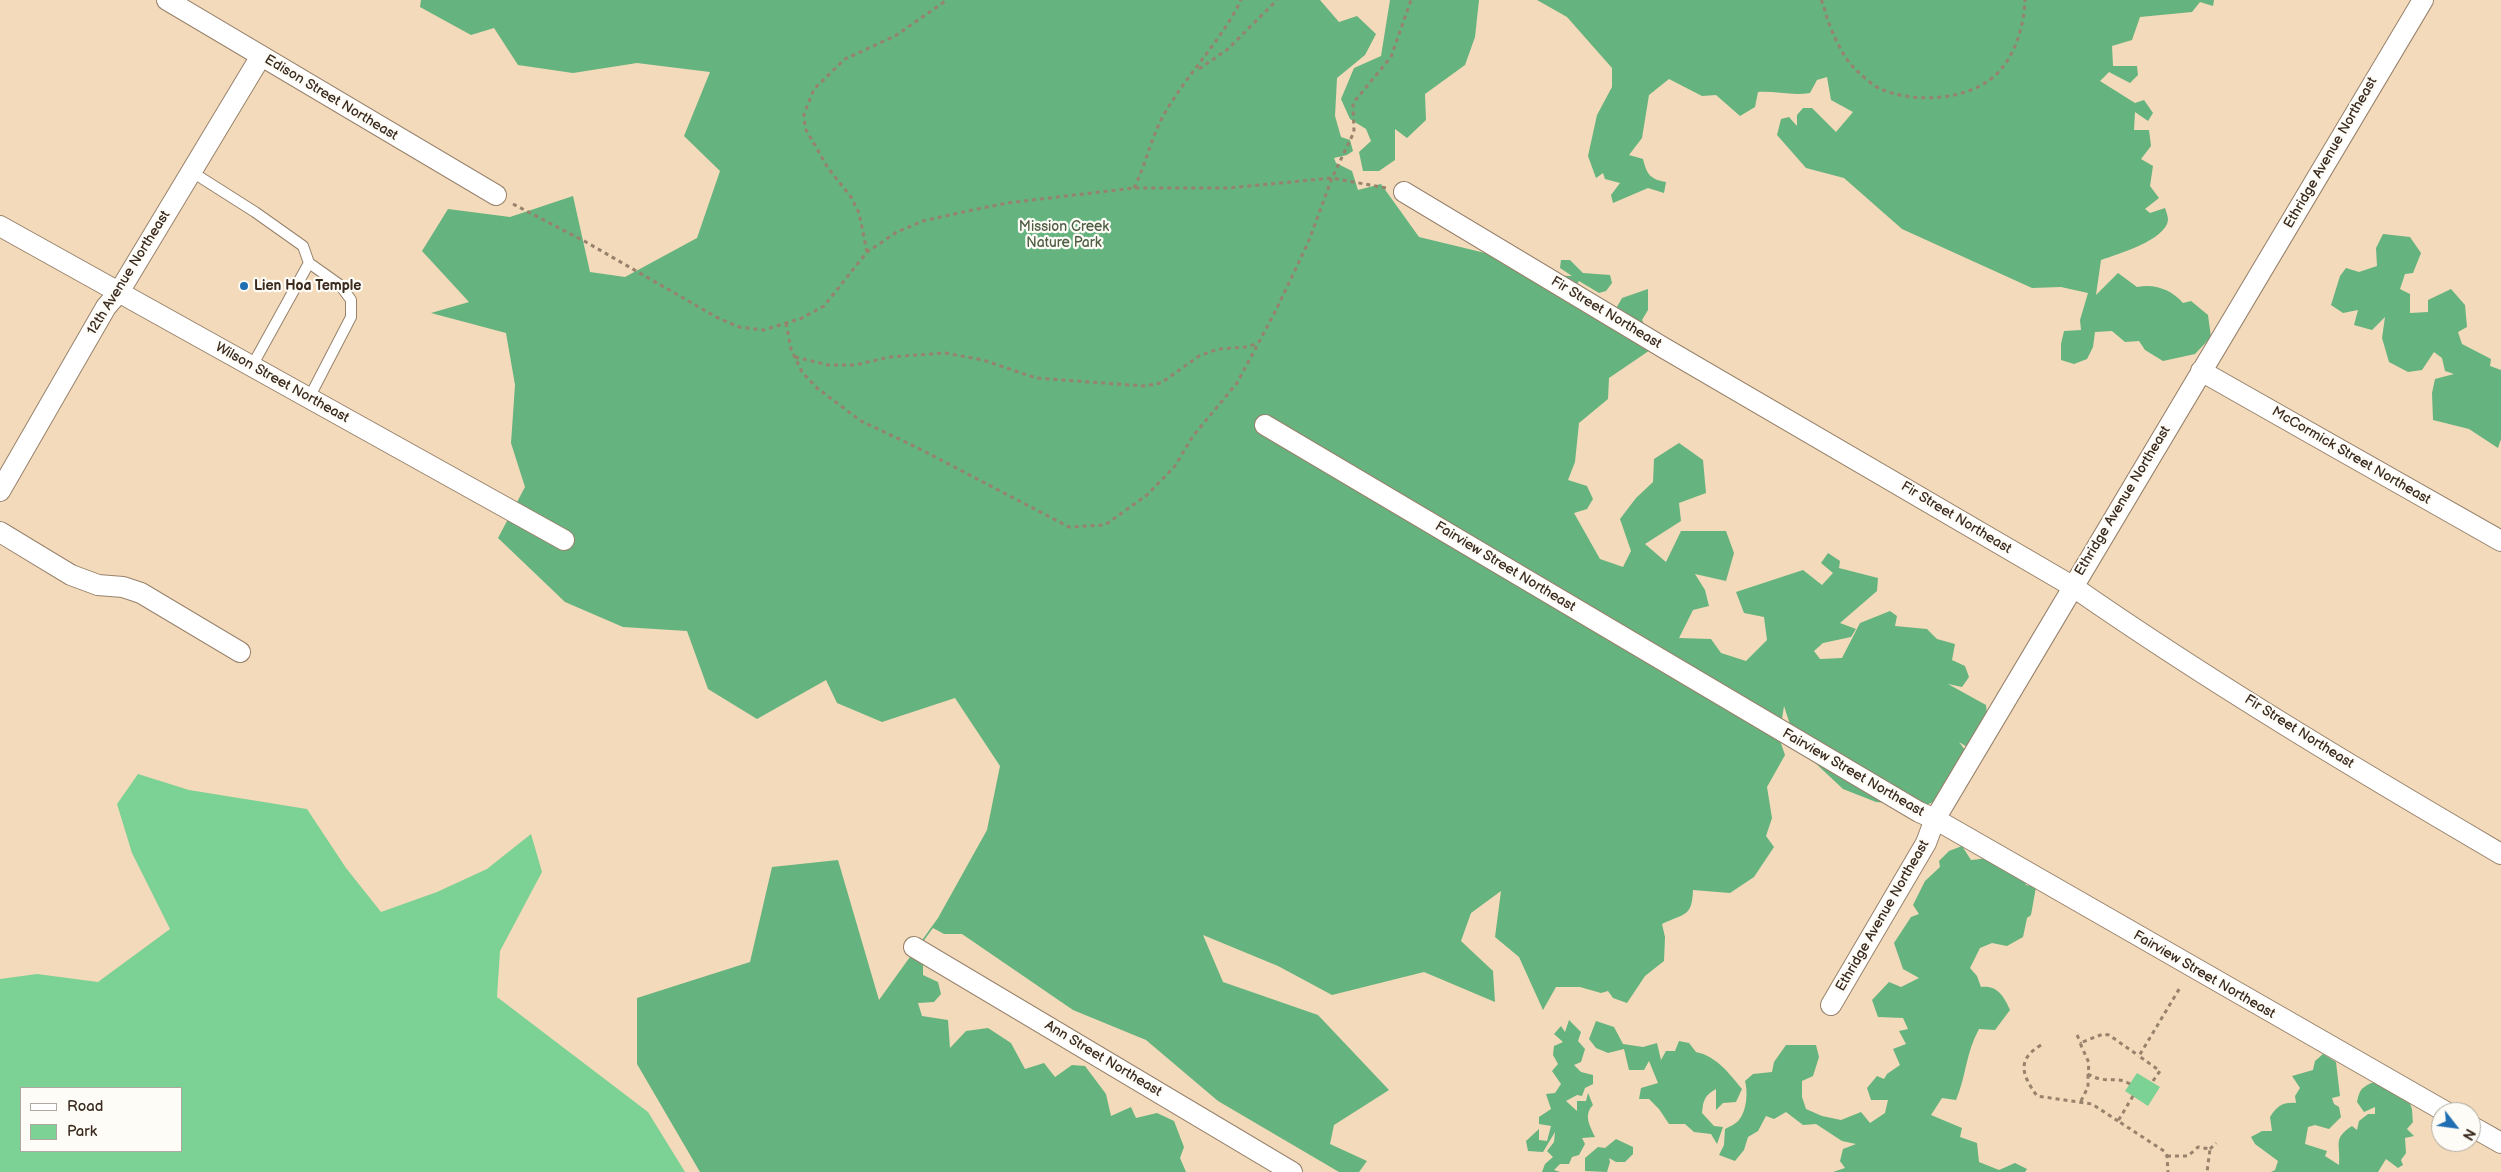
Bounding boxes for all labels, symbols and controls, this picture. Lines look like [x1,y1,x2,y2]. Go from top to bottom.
street label: Edison Street Northeast [261,52,401,144]
street label: Ethridge Avenue Northeast [2281,74,2381,232]
street label: 12th Avenue Northeast [84,208,174,338]
park label: Mission Creek Nature Park [1019,219,1109,252]
street label: Fir Street Northeast [1548,273,1664,353]
place label: Lien Hoa Temple [254,278,361,294]
marker: Lien Hoa Temple [238,280,250,292]
street label: Wilson Street Northeast [212,339,352,427]
street label: McCormick Street Northeast [2268,404,2434,508]
street label: Ethridge Avenue Northeast [2072,423,2174,579]
street label: Fir Street Northeast [1898,478,2014,558]
street label: Fairview Street Northeast [1432,518,1578,616]
street label: Fir Street Northeast [2241,692,2357,772]
street label: Fairview Street Northeast [1779,725,1927,821]
street label: Ethridge Avenue Northeast [1833,837,1933,995]
street label: Fairview Street Northeast [2130,927,2278,1023]
street label: Ann Street Northeast [1041,1017,1165,1101]
legend [20,1087,182,1152]
text: Road [67,1097,103,1116]
north arrow [2431,1102,2481,1152]
text: Park [67,1122,97,1141]
text: N [2459,1125,2479,1143]

